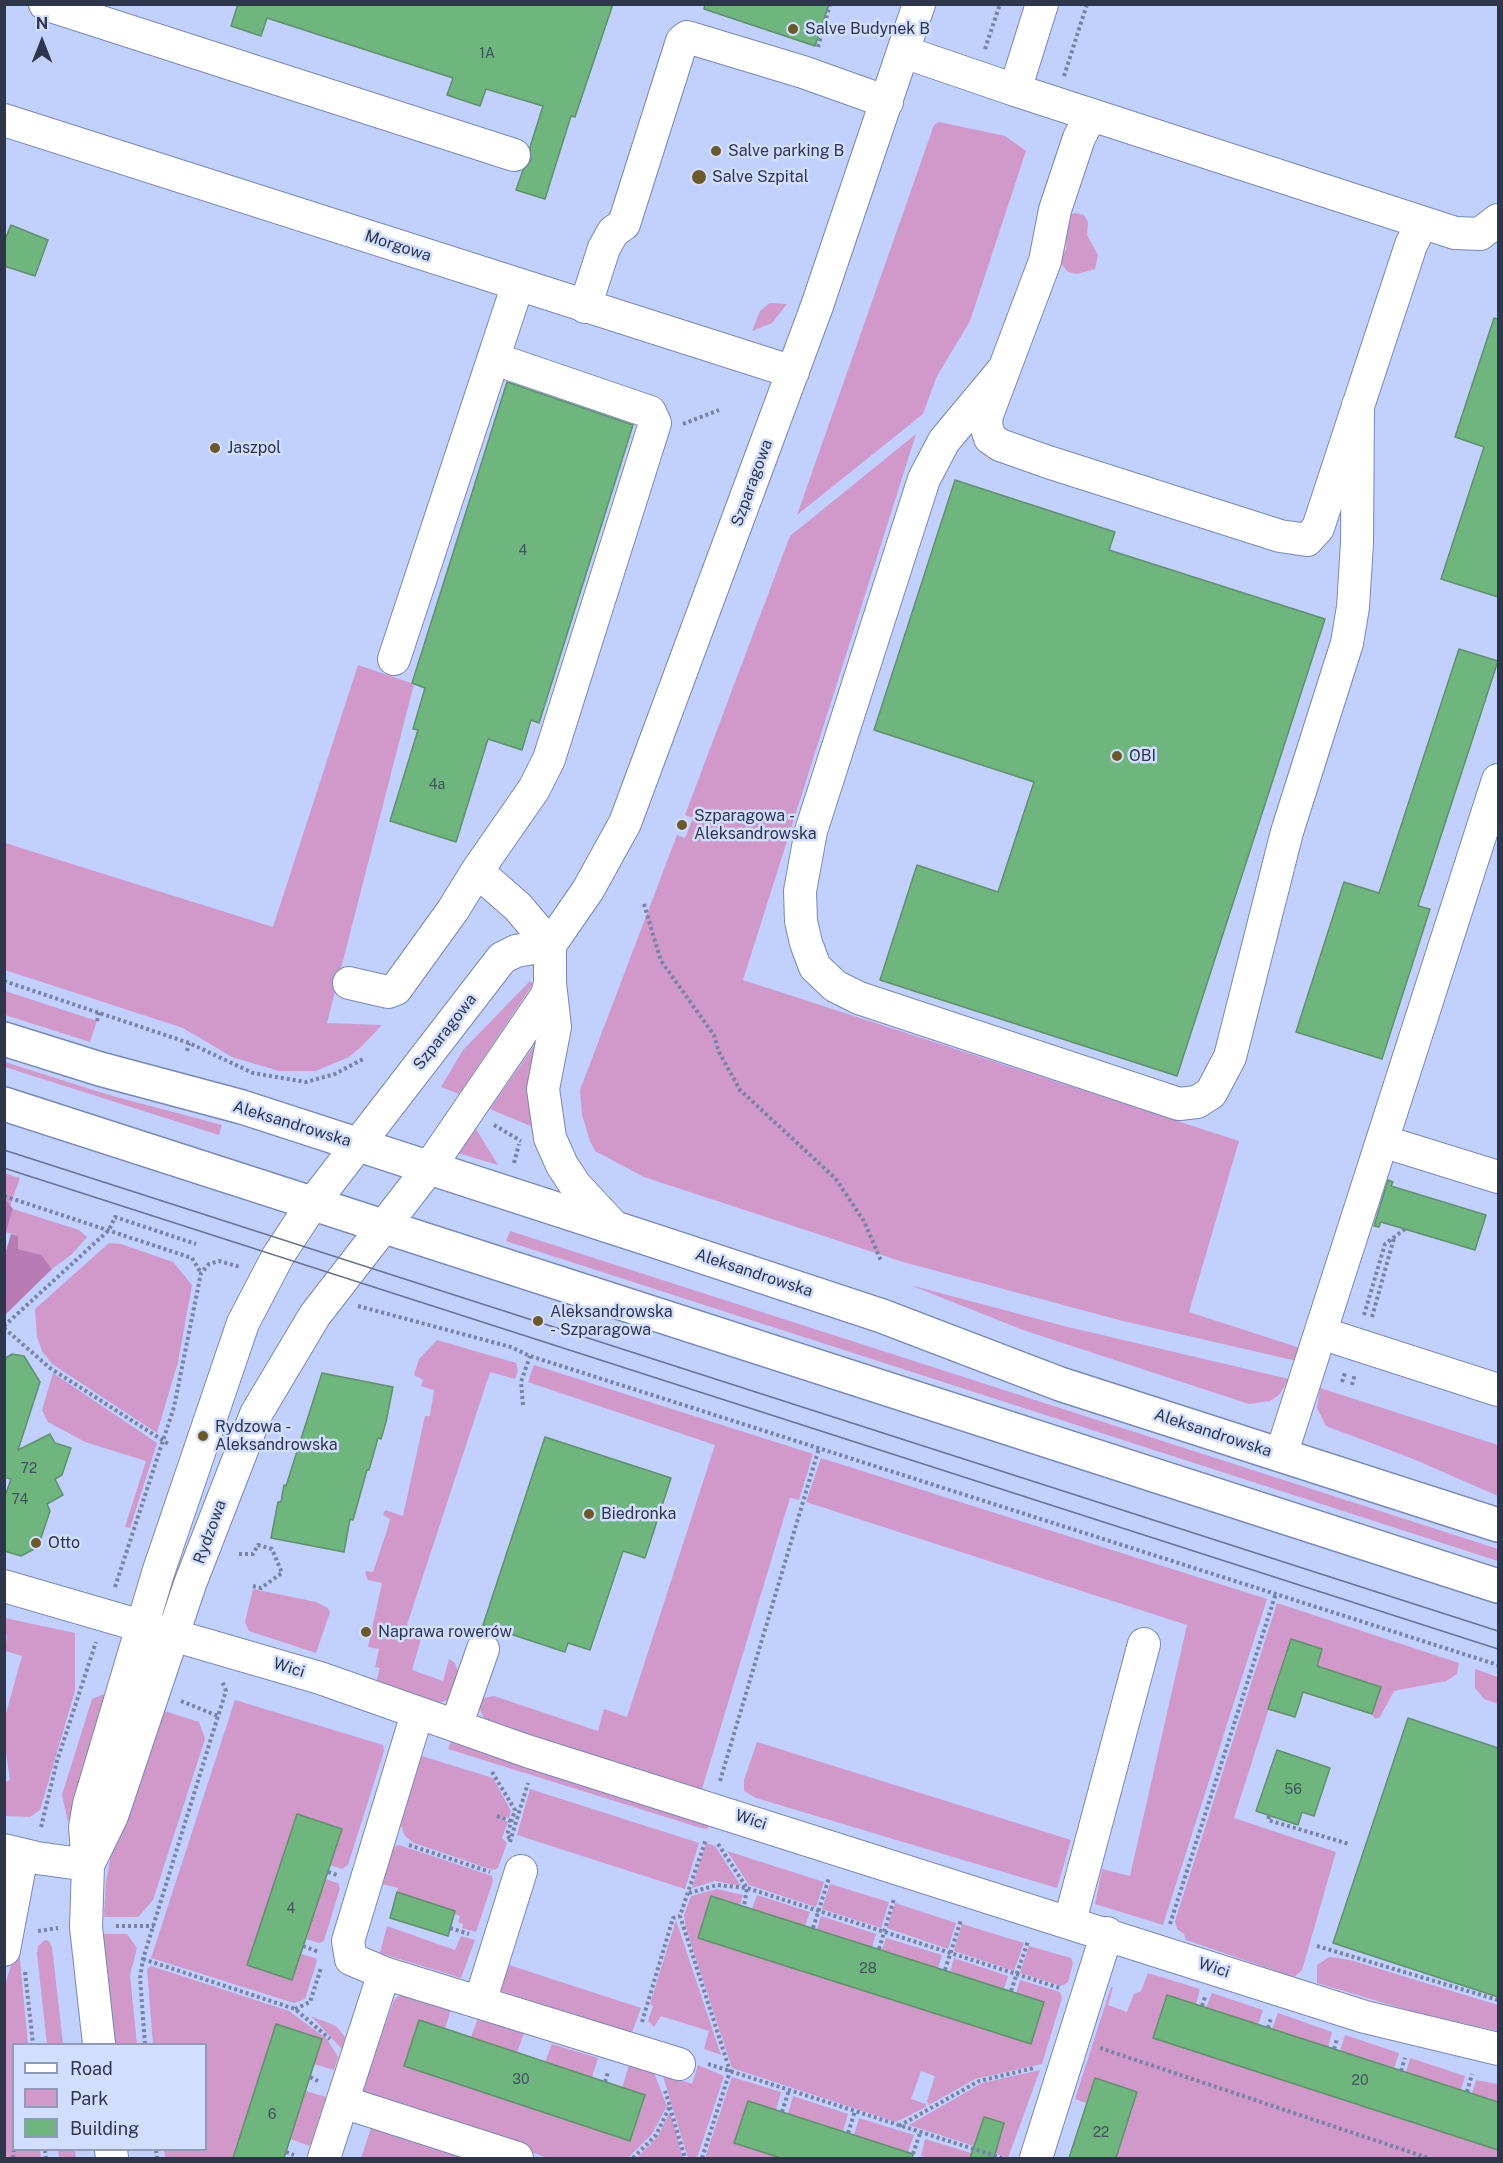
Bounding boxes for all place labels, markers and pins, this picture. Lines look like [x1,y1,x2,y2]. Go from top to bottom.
place label: Salve Budynek B [805,19,930,39]
marker: Salve Budynek B [786,22,800,36]
place label: Salve parking B [728,141,844,161]
marker: Salve parking B [709,144,723,158]
place label: Salve Szpital [712,167,809,187]
marker: Salve Szpital [690,168,708,186]
place label: Jaszpol [227,438,281,458]
marker: Jaszpol [208,441,222,455]
place label: OBI [1129,746,1156,766]
marker: OBI [1110,749,1124,763]
place label: Szparagowa - Aleksandrowska [694,806,817,844]
marker: Szparagowa - Aleksandrowska [675,818,689,832]
place label: Aleksandrowska - Szparagowa [550,1302,673,1340]
marker: Aleksandrowska - Szparagowa [531,1314,545,1328]
place label: Rydzowa - Aleksandrowska [215,1417,338,1455]
marker: Rydzowa - Aleksandrowska [196,1429,210,1443]
place label: Biedronka [601,1504,676,1524]
marker: Biedronka [582,1507,596,1521]
place label: Otto [48,1533,80,1553]
marker: Otto [29,1536,43,1550]
place label: Naprawa rowerów [378,1622,512,1642]
marker: Naprawa rowerów [359,1625,373,1639]

